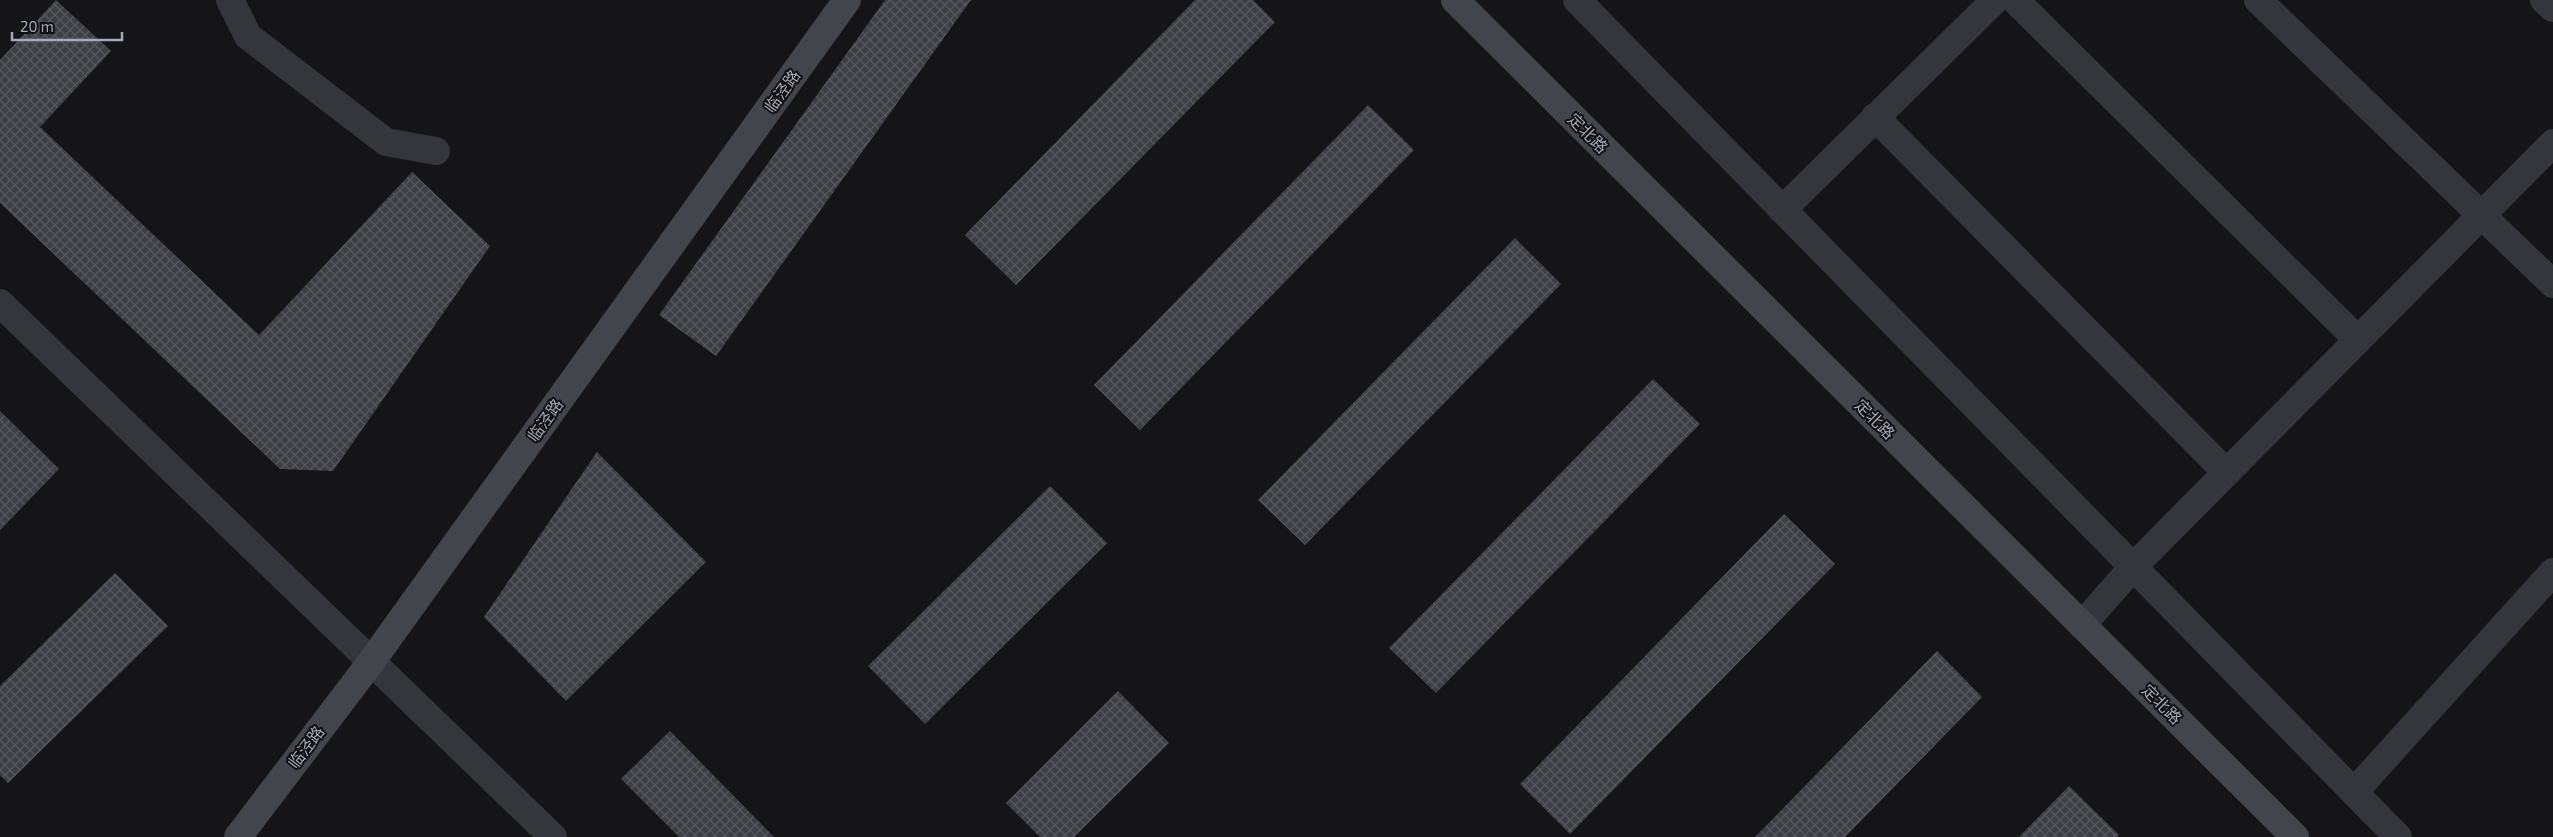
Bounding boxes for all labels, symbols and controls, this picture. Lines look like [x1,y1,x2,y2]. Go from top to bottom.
scale bar [12,10,122,42]
text: 20 m [20,17,54,35]
street label: 临泾路 [760,66,803,116]
street label: 定北路 [1565,109,1612,156]
street label: 临泾路 [523,395,566,445]
street label: 定北路 [1852,395,1899,442]
street label: 定北路 [2139,680,2186,727]
street label: 临泾路 [284,722,328,772]

